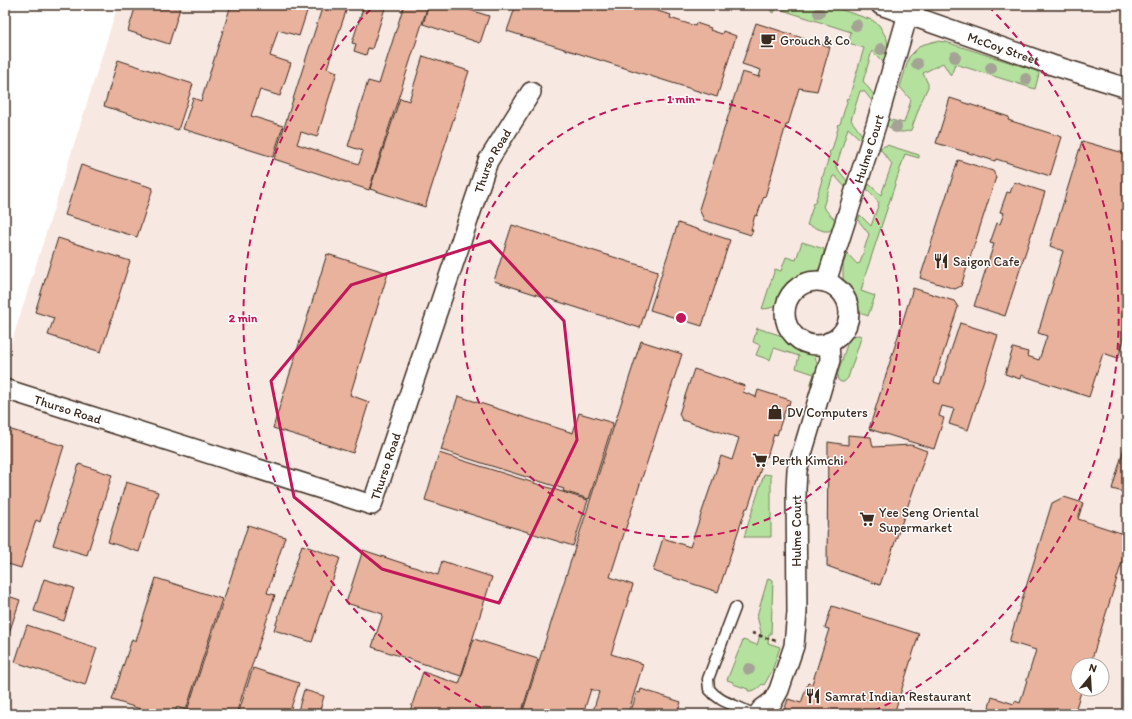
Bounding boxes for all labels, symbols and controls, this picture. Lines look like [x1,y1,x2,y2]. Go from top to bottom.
street label: McCoy Street [966,29,1042,68]
cafe icon: Grouch & Co [759,31,777,49]
place label: Grouch & Co [780,33,850,48]
text: 1 min [667,92,696,106]
street label: Hulme Court [850,112,886,185]
street label: Thurso Road [470,125,514,195]
restaurant icon: Saigon Cafe [932,252,950,270]
place label: Saigon Cafe [953,254,1020,269]
text: 2 min [229,311,258,325]
centre of rings [674,311,688,325]
street label: Thurso Road [32,391,104,427]
shop icon: DV Computers [766,403,784,421]
place label: DV Computers [787,405,868,420]
street label: Thurso Road [367,430,403,502]
supermarket icon: Perth Kimchi [751,451,769,469]
place label: Perth Kimchi [772,453,844,468]
street label: Hulme Court [789,495,804,567]
place label: Yee Seng Oriental Supermarket [879,505,979,535]
supermarket icon: Yee Seng Oriental Supermarket [858,510,876,528]
north arrow [1070,657,1110,697]
text: N [1087,661,1098,675]
restaurant icon: Samrat Indian Restaurant [804,687,822,705]
place label: Samrat Indian Restaurant [825,689,971,704]

